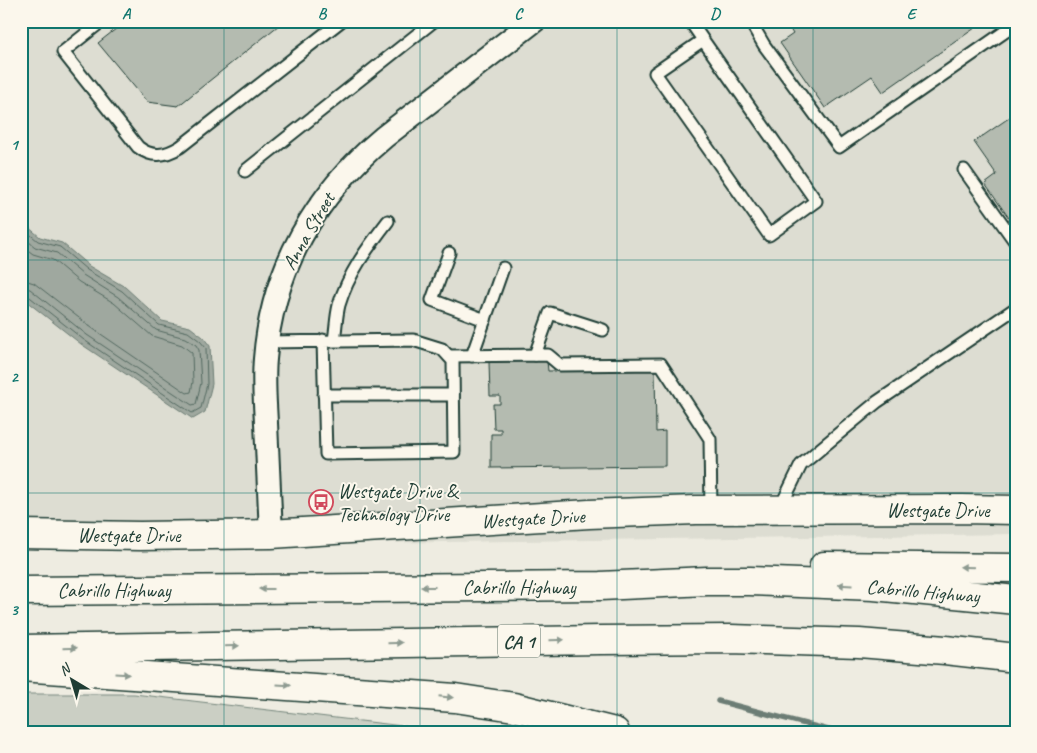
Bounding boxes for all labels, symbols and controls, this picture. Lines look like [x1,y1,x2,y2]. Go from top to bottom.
text: A [122,4,132,24]
text: B [318,4,328,24]
text: C [514,4,524,24]
text: D [710,4,721,24]
text: E [907,4,918,24]
text: 1 [10,135,19,155]
street label: Anna Street [276,186,342,274]
text: 2 [10,367,19,387]
place label: Westgate Drive & Technology Drive [338,479,460,527]
bus stop icon: Westgate Drive & Technology Drive [308,489,334,515]
street label: Westgate Drive [886,498,991,523]
street label: Westgate Drive [481,503,587,534]
street label: Westgate Drive [77,523,182,548]
one-way arrow [959,563,975,571]
street label: Cabrillo Highway [866,574,982,609]
street label: Cabrillo Highway [462,575,577,600]
street label: Cabrillo Highway [57,578,172,603]
one-way arrow [837,580,853,588]
one-way arrow [420,583,436,591]
one-way arrow [258,585,274,593]
text: 3 [10,600,19,620]
road number: CA 1 [498,624,540,658]
one-way arrow [550,636,566,644]
one-way arrow [387,639,403,647]
one-way arrow [225,641,241,649]
one-way arrow [62,644,78,652]
north arrow [48,656,98,706]
text: N [56,659,75,680]
one-way arrow [115,670,131,678]
one-way arrow [277,681,293,689]
one-way arrow [439,693,455,701]

